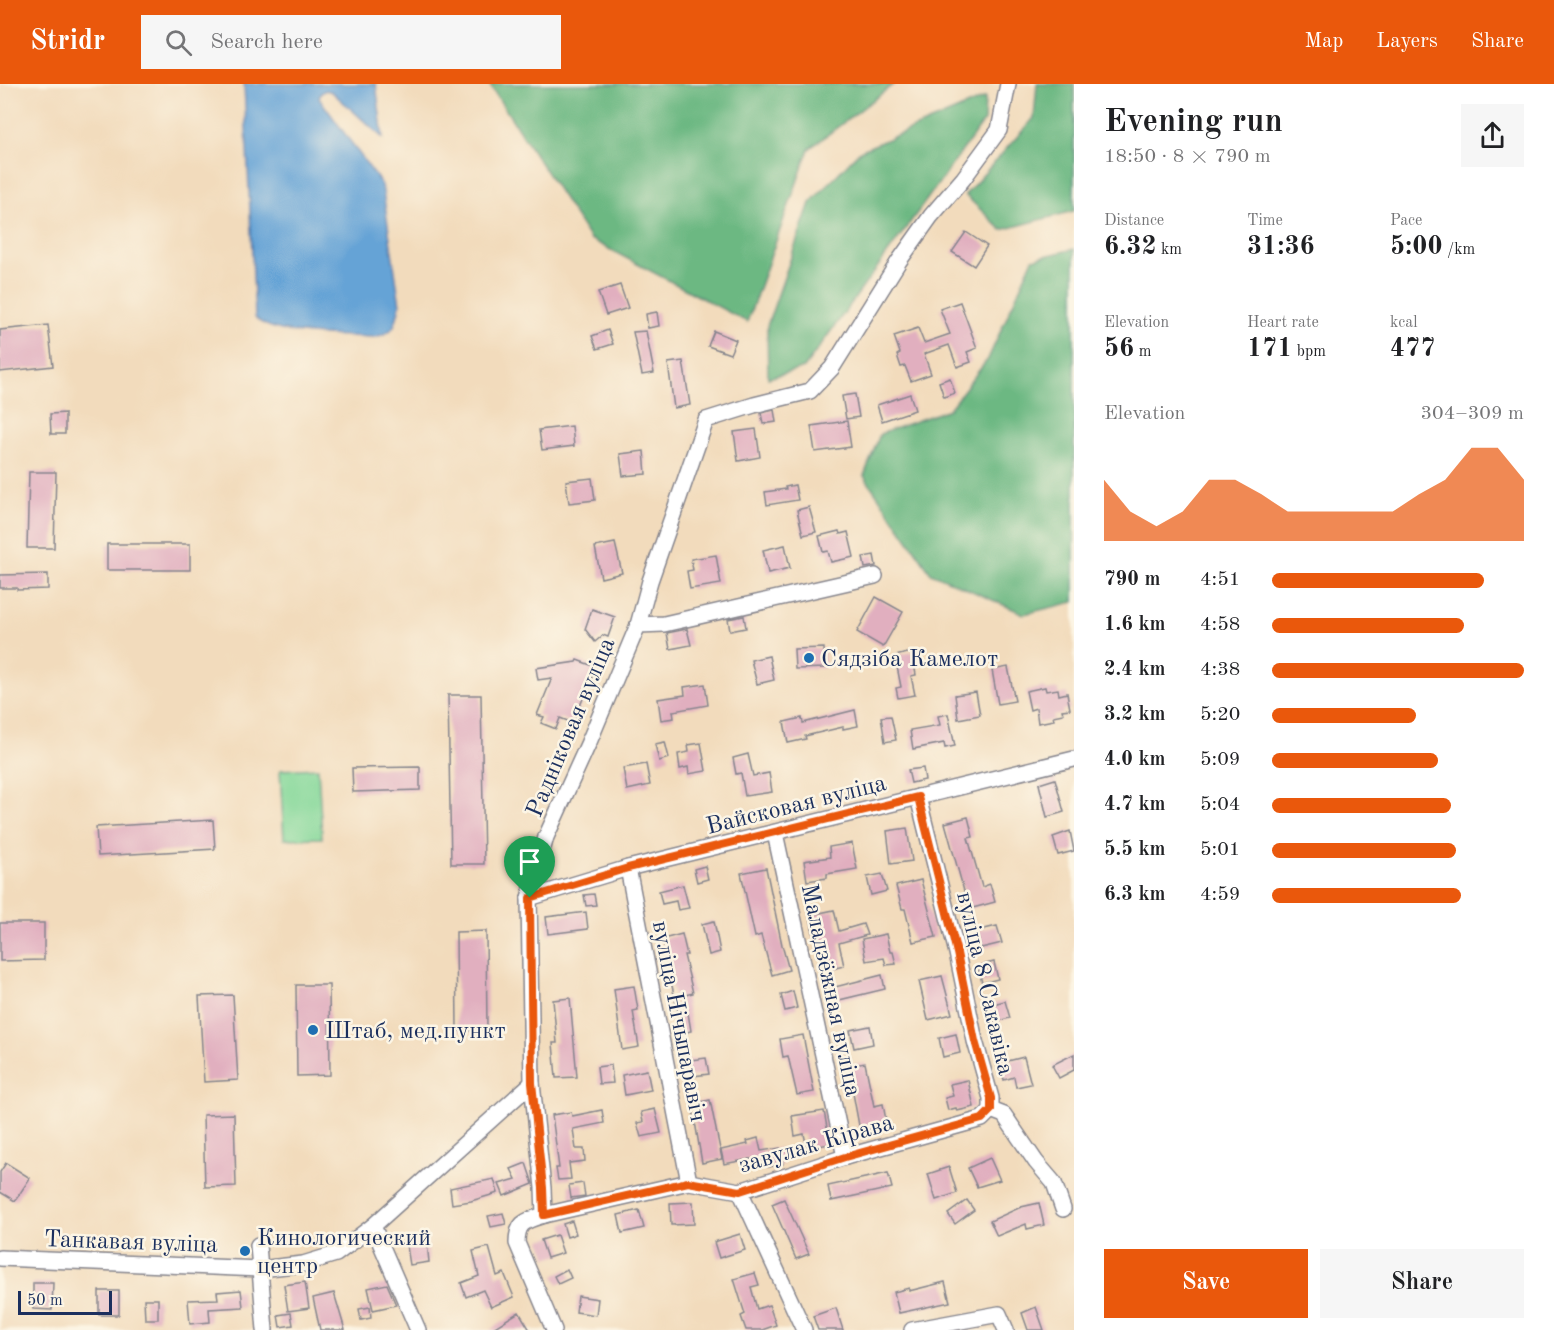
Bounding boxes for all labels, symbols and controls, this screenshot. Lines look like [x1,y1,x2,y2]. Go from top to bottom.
search box [141,15,561,69]
icon: search [162,26,195,59]
text: Stridr [30,28,105,56]
text: Search here [210,31,323,53]
text: Map [1304,31,1343,52]
text: Layers [1376,31,1438,52]
text: Share [1471,31,1524,52]
button: share [1461,104,1524,167]
text: Evening run [1104,106,1283,139]
text: 18:50 · 8 × 790 m [1104,147,1271,167]
text: Distance [1104,213,1164,229]
text: Time [1247,213,1283,229]
text: Pace [1390,213,1422,229]
text: 6.32 [1104,234,1157,260]
text: 31:36 [1247,234,1315,260]
text: 5:00 [1390,234,1443,260]
text: km [1157,242,1182,258]
text: /km [1443,242,1475,258]
text: Elevation [1104,315,1169,331]
text: Heart rate [1247,315,1319,331]
text: kcal [1390,315,1418,331]
text: 56 [1104,336,1134,362]
text: 171 [1247,336,1292,362]
text: 477 [1390,336,1435,362]
text: m [1134,344,1151,360]
text: bpm [1292,344,1326,360]
text: Elevation [1104,404,1185,424]
text: 304–309 m [1421,404,1524,424]
text: 790 m [1104,570,1160,590]
text: 4:51 [1200,570,1240,590]
text: 1.6 km [1104,615,1166,635]
text: 4:58 [1200,615,1240,635]
street label: Радніковая вуліца [523,634,621,821]
place label: Сядзіба Камелот [821,648,998,672]
marker: Сядзіба Камелот [802,651,816,665]
text: 2.4 km [1104,660,1166,680]
text: 4:38 [1200,660,1240,680]
text: 3.2 km [1104,705,1166,725]
text: 5:20 [1200,705,1240,725]
text: 4.0 km [1104,750,1166,770]
text: 5:09 [1200,750,1240,770]
street label: Вайсковая вуліца [704,772,889,840]
text: 4.7 km [1104,795,1166,815]
text: 5:04 [1200,795,1240,815]
pin [504,836,555,898]
text: 5.5 km [1104,840,1166,860]
text: 5:01 [1200,840,1240,860]
icon: arrive [513,845,546,878]
street label: Маладзёжная вуліца [796,882,864,1099]
text: 6.3 km [1104,885,1166,905]
text: 4:59 [1200,885,1240,905]
street label: вуліца 8 Сакавіка [951,889,1017,1078]
street label: вуліца Нічыпаравіч [647,919,709,1124]
place label: Штаб, мeд.пункт [325,1020,506,1044]
marker: Штаб, мeд.пункт [306,1023,320,1037]
street label: завулак Кірава [737,1111,897,1178]
place label: Кинологический центр [257,1227,431,1279]
street label: Танкавая вуліца [44,1228,218,1258]
marker: Кинологический центр [238,1244,252,1258]
button: Save [1104,1249,1308,1318]
button: Share [1320,1249,1524,1318]
scale bar [18,1288,112,1316]
text: 50 m [27,1293,63,1309]

